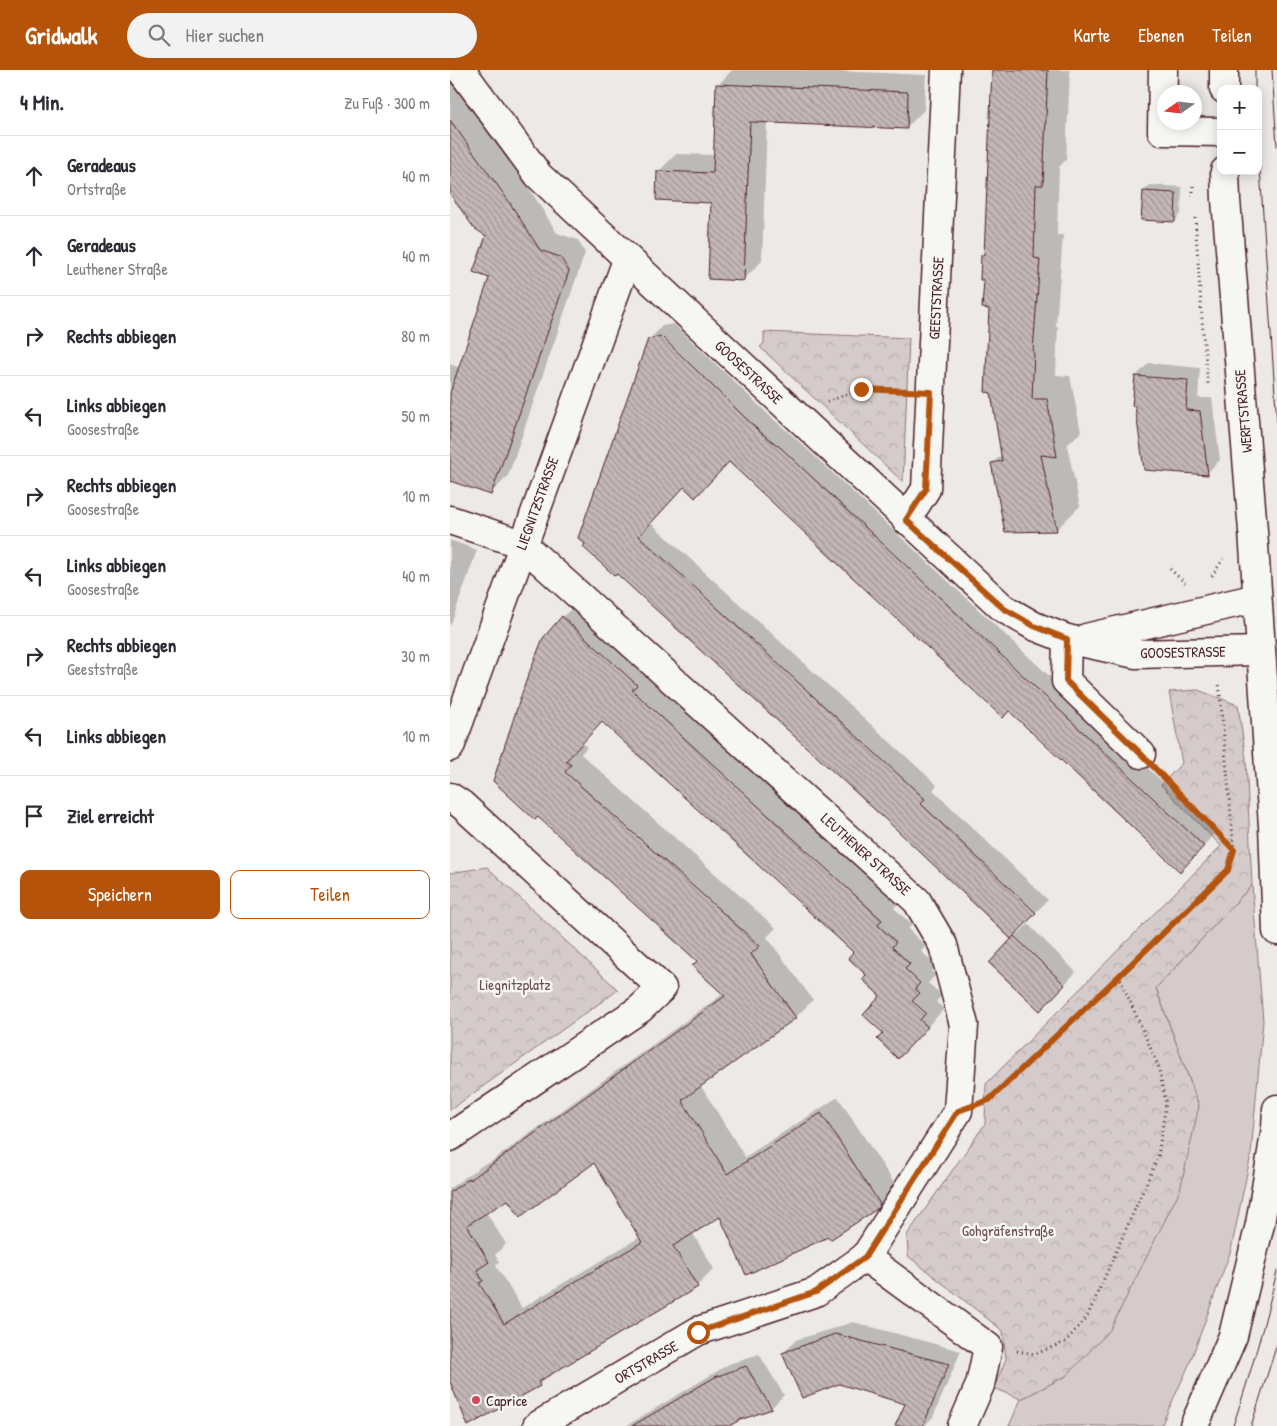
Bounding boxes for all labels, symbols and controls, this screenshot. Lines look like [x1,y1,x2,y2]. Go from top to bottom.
search box [127,13,477,58]
text: Gridwalk [25,19,97,51]
icon: search [145,21,173,49]
text: Hier suchen [185,22,264,48]
text: Karte [1074,23,1110,48]
text: Ebenen [1138,23,1184,48]
text: Teilen [1212,23,1252,48]
north arrow [1157,85,1202,130]
map controls [1217,85,1262,175]
button: + [1217,85,1262,130]
text: 4 Min. [20,88,64,117]
text: Zu Fuß · 300 m [344,92,430,114]
button: − [1217,130,1262,175]
text: Geradeaus [67,152,136,178]
icon: ahead [20,162,48,190]
text: 40 m [402,165,430,187]
text: Ortstraße [67,178,127,200]
text: Geradeaus [67,232,136,258]
icon: ahead [20,242,48,270]
text: 40 m [402,245,430,267]
street label: GEESTSTRASSE [923,256,949,340]
text: Leuthener Straße [67,258,168,280]
icon: right [20,322,48,350]
text: Rechts abbiegen [67,323,176,349]
text: 80 m [401,325,430,347]
street label: GOOSESTRASSE [710,335,788,409]
street label: WERFTSTRASSE [1229,368,1257,454]
route end [850,378,873,401]
text: Links abbiegen [67,392,166,418]
icon: left [20,402,48,430]
text: 50 m [402,405,430,427]
text: Goosestraße [67,418,139,440]
street label: LIEGNITZSTRASSE [510,453,564,552]
text: Rechts abbiegen [67,472,176,498]
icon: right [20,482,48,510]
text: 10 m [402,485,430,507]
text: Goosestraße [67,498,139,520]
text: Links abbiegen [67,552,166,578]
icon: left [20,562,48,590]
text: 40 m [402,565,430,587]
text: Goosestraße [67,578,139,600]
text: Rechts abbiegen [67,632,176,658]
street label: GOOSESTRASSE [1140,641,1226,663]
icon: right [20,642,48,670]
text: 30 m [401,645,430,667]
text: Geeststraße [67,658,138,680]
icon: left [20,722,48,750]
text: Links abbiegen [67,723,166,749]
text: 10 m [402,725,430,747]
icon: arrive [20,802,48,830]
text: Ziel erreicht [67,803,154,829]
street label: LEUTHENER STRASSE [816,808,916,900]
button: Speichern [20,870,220,919]
button: Teilen [230,870,430,919]
park label: Liegnitzplatz [479,974,551,995]
park label: Gohgräfenstraße [962,1220,1054,1241]
route start [687,1321,710,1344]
street label: ORTSTRASSE [610,1335,682,1389]
place label: Caprice [486,1390,527,1411]
marker: Caprice [470,1394,482,1406]

